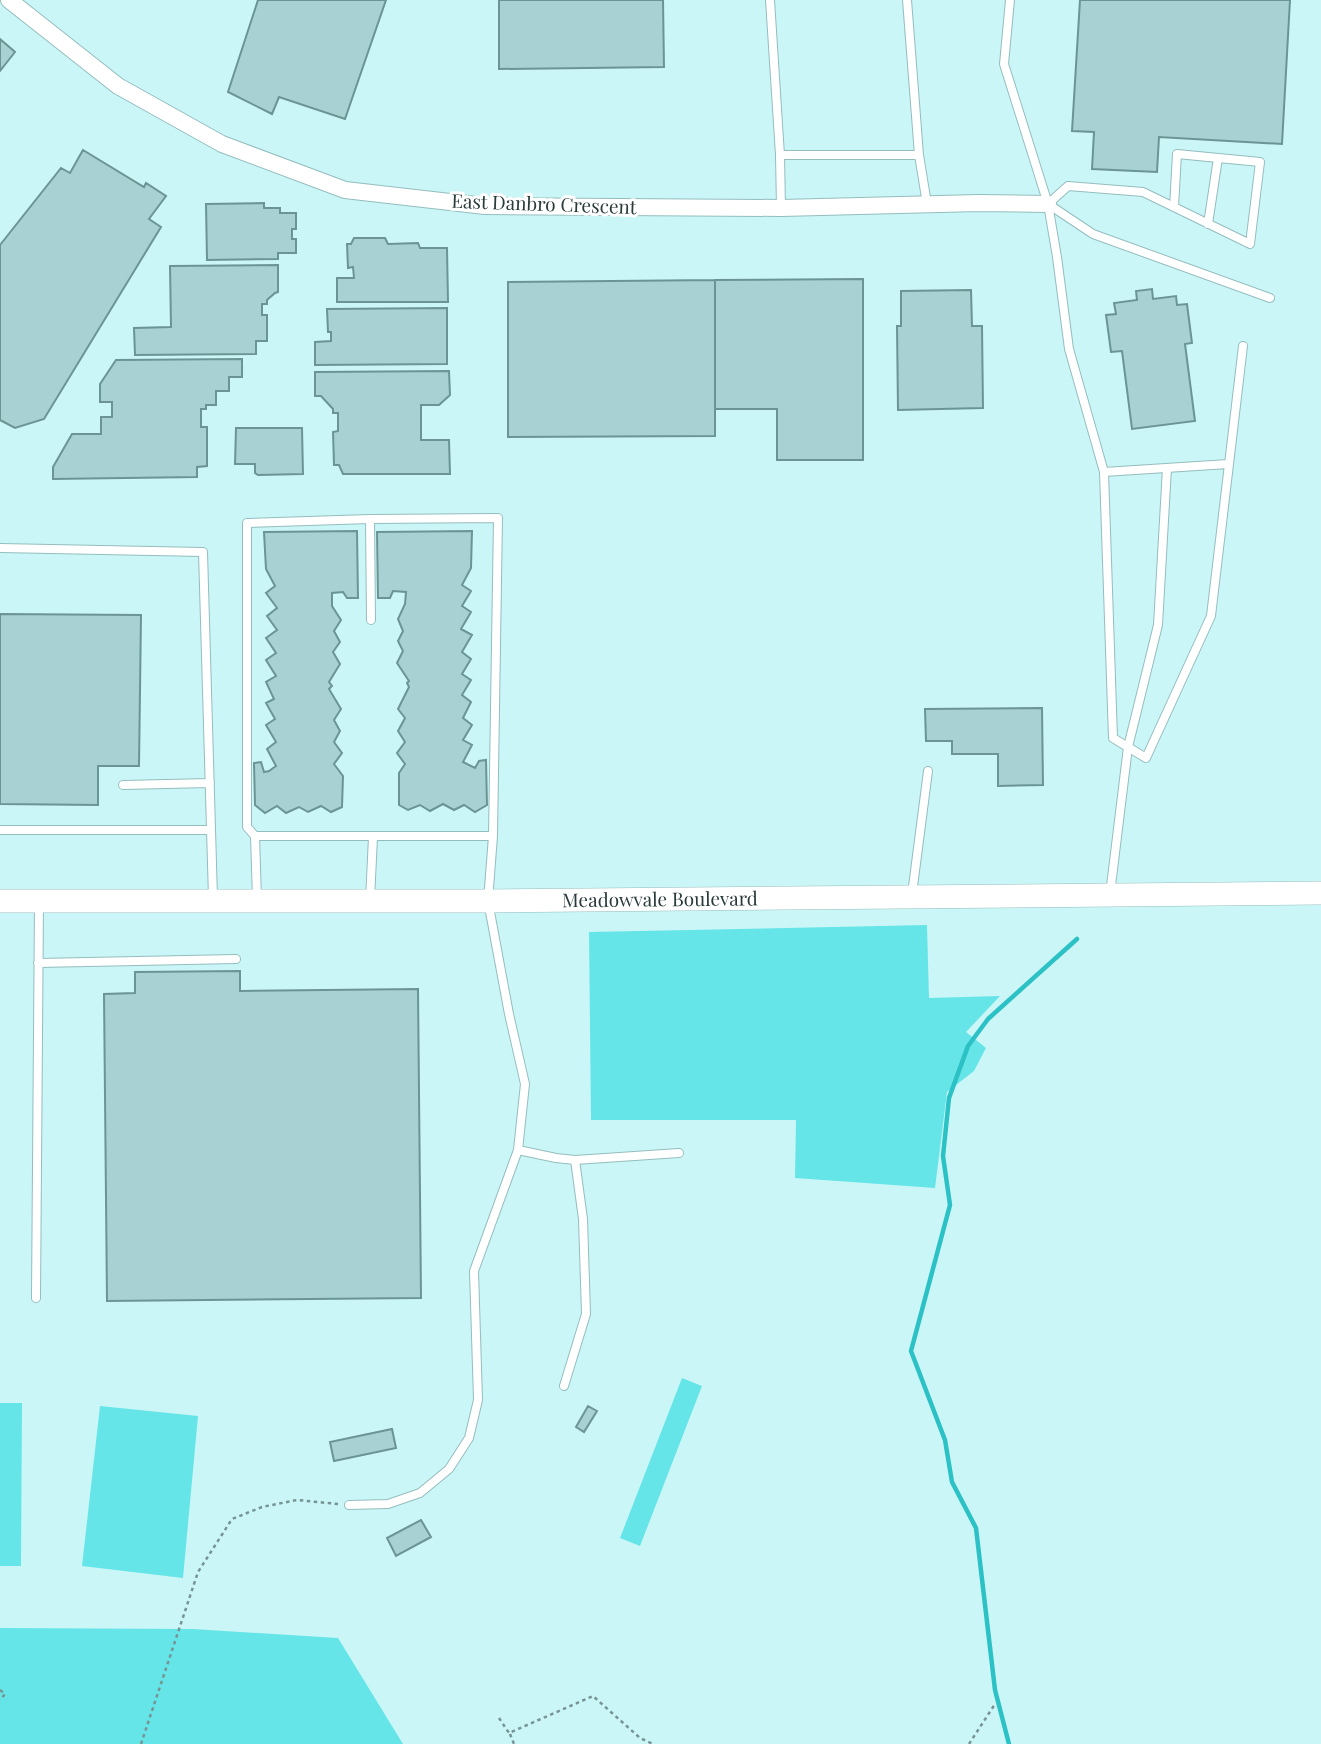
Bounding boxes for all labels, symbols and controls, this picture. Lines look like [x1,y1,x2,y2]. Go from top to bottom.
street label: East Danbro Crescent [451,187,637,219]
street label: Meadowvale Boulevard [562,884,758,912]

